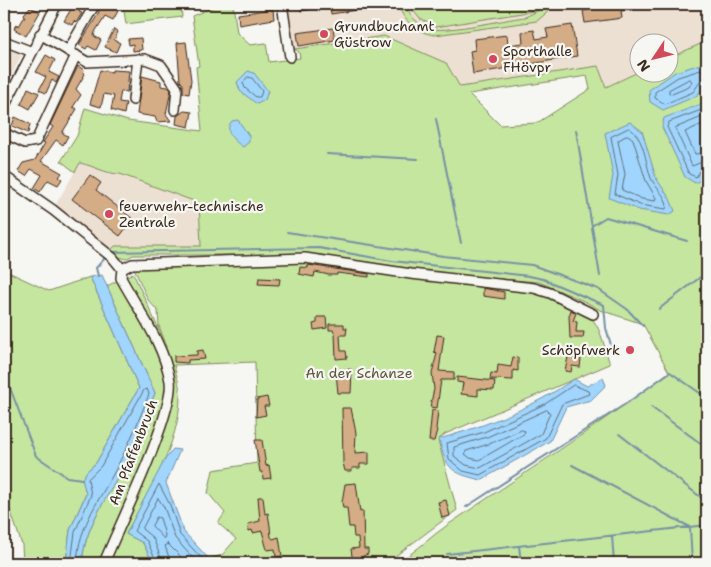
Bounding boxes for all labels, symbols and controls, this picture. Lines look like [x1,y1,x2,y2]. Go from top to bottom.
place label: Grundbuchamt Güstrow [334,17,435,51]
marker: Grundbuchamt Güstrow [318,28,330,40]
north arrow [628,32,678,82]
place label: Sporthalle FHövpr [503,42,572,76]
marker: Sporthalle FHövpr [487,53,499,65]
text: N [633,56,654,75]
place label: feuerwehr-technische Zentrale [119,197,264,231]
marker: feuerwehr-technische Zentrale [103,208,115,220]
place label: Schöpfwerk [542,341,620,359]
marker: Schöpfwerk [624,344,636,356]
park label: An der Schanze [305,364,413,382]
street label: Am Pfaffenbruch [105,396,161,508]

